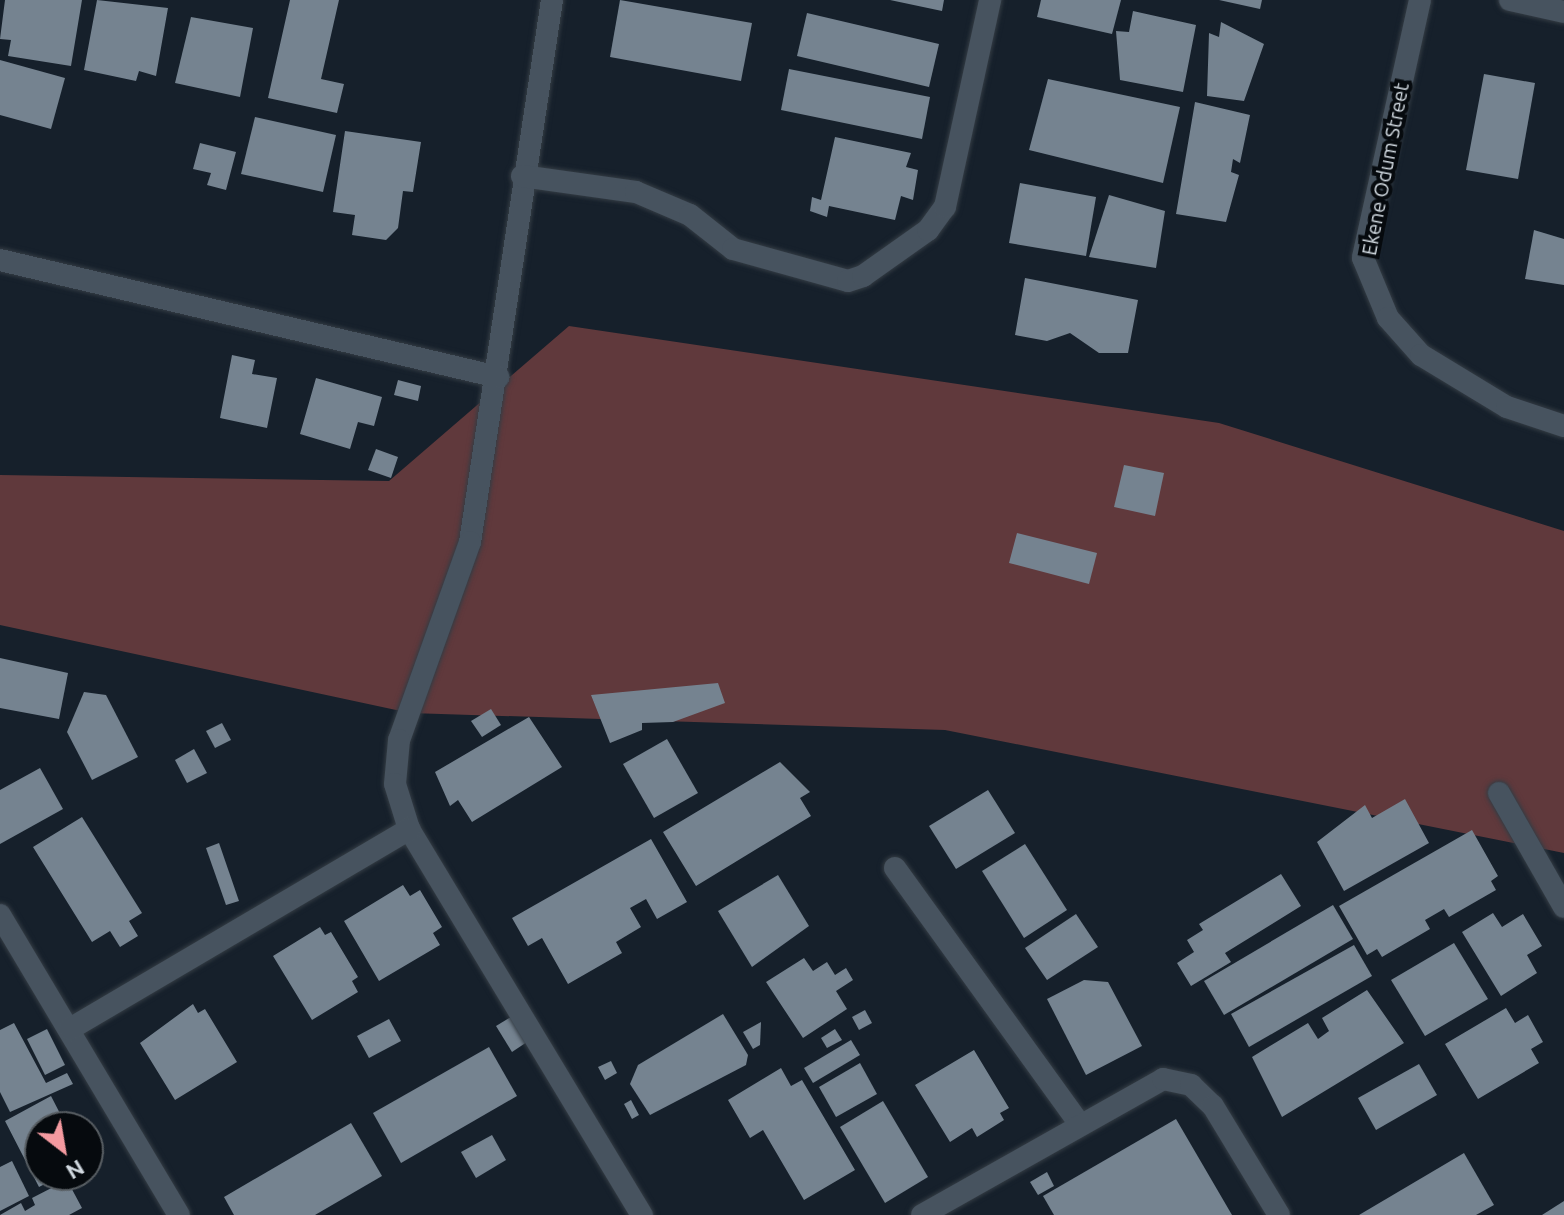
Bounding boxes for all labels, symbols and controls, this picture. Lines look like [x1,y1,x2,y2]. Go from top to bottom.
street label: Ekene Odum Street [1356,81,1414,257]
north arrow [24,1111,104,1191]
text: N [62,1155,89,1185]

